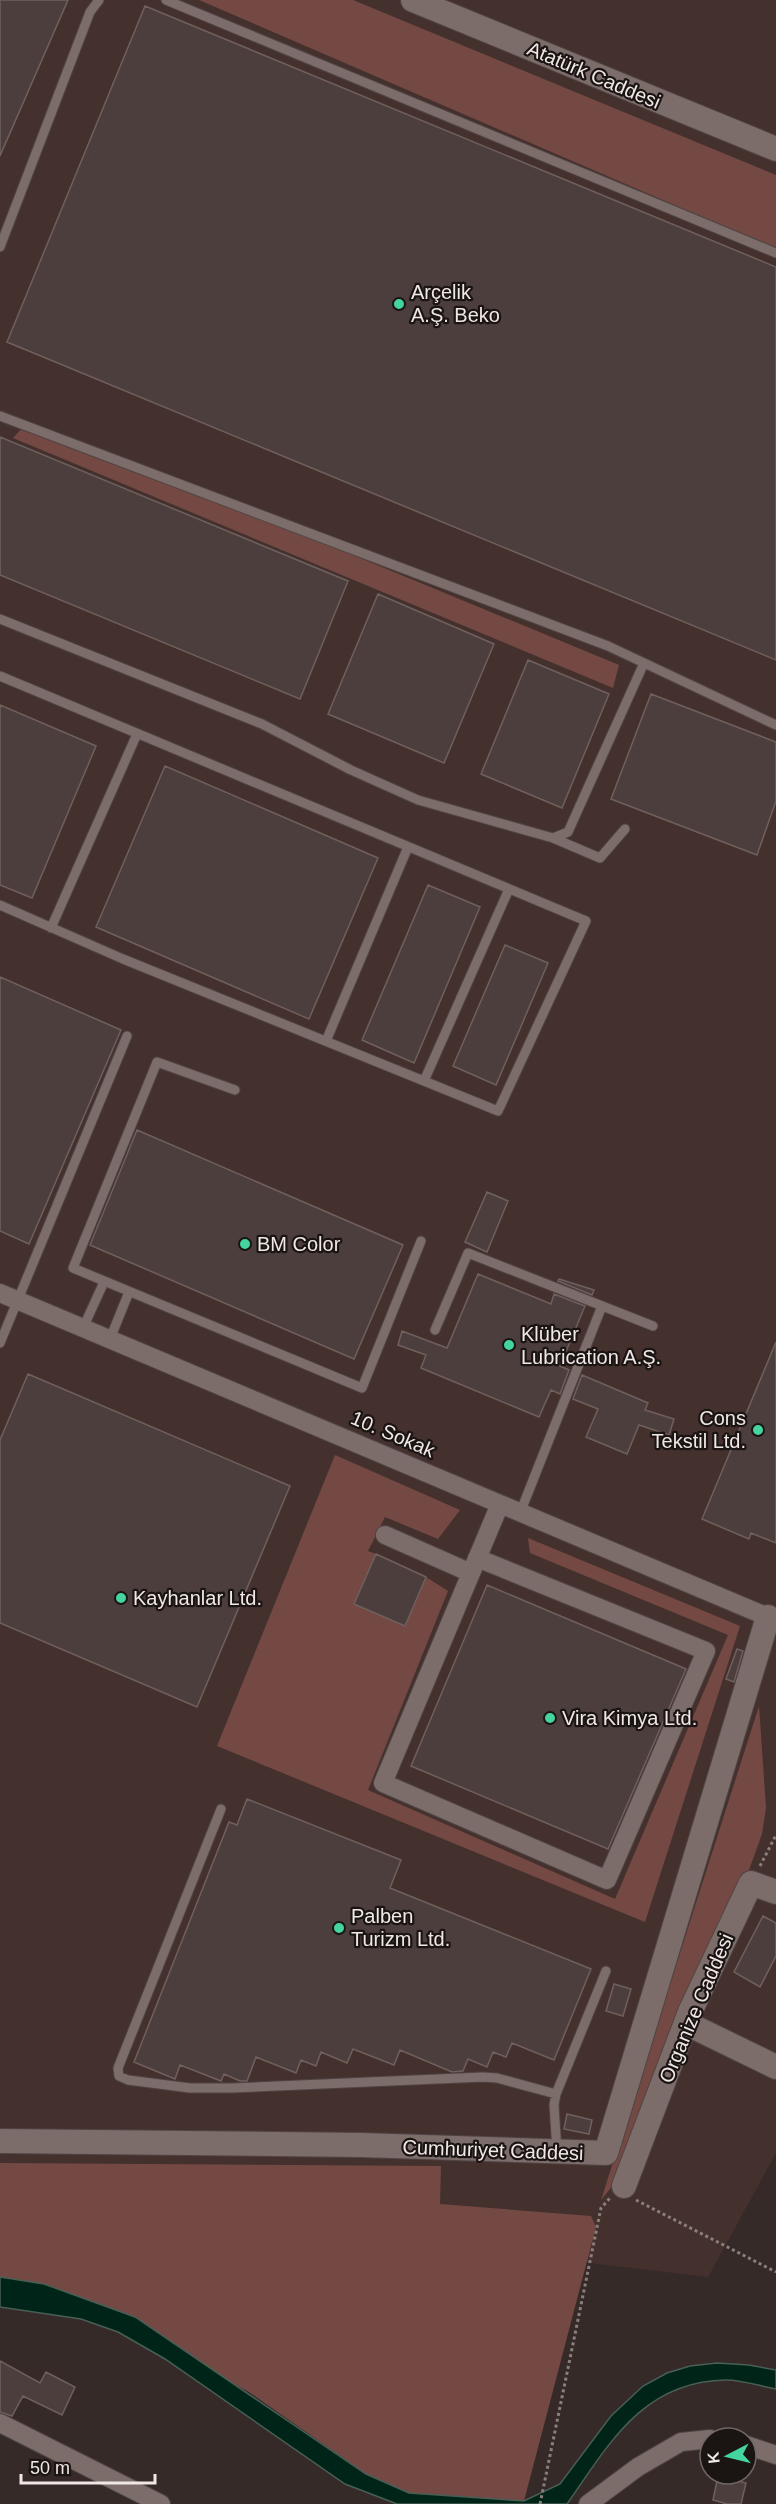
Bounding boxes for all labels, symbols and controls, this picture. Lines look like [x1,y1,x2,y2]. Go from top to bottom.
street label: Atatürk Caddesi [524,37,664,113]
place label: Arçelik A.Ş. Beko [411,281,500,326]
marker: Arçelik A.Ş. Beko [392,297,406,311]
place label: BM Color [257,1233,341,1255]
marker: BM Color [238,1237,252,1251]
place label: Klüber Lubrication A.Ş. [521,1323,661,1368]
marker: Klüber Lubrication A.Ş. [502,1338,516,1352]
street label: 10. Sokak [348,1406,439,1462]
place label: Cons Tekstil Ltd. [652,1407,746,1452]
marker: Cons Tekstil Ltd. [751,1423,765,1437]
place label: Kayhanlar Ltd. [133,1587,262,1609]
marker: Kayhanlar Ltd. [114,1591,128,1605]
place label: Vira Kimya Ltd. [562,1707,697,1729]
marker: Vira Kimya Ltd. [543,1711,557,1725]
place label: Palben Turizm Ltd. [351,1905,450,1950]
marker: Palben Turizm Ltd. [332,1921,346,1935]
street label: Organize Caddesi [655,1930,737,2086]
street label: Cumhuriyet Caddesi [402,2136,584,2164]
north arrow [698,2426,758,2486]
scale bar [21,2447,154,2485]
text: K [704,2451,723,2465]
text: 50 m [30,2458,70,2478]

